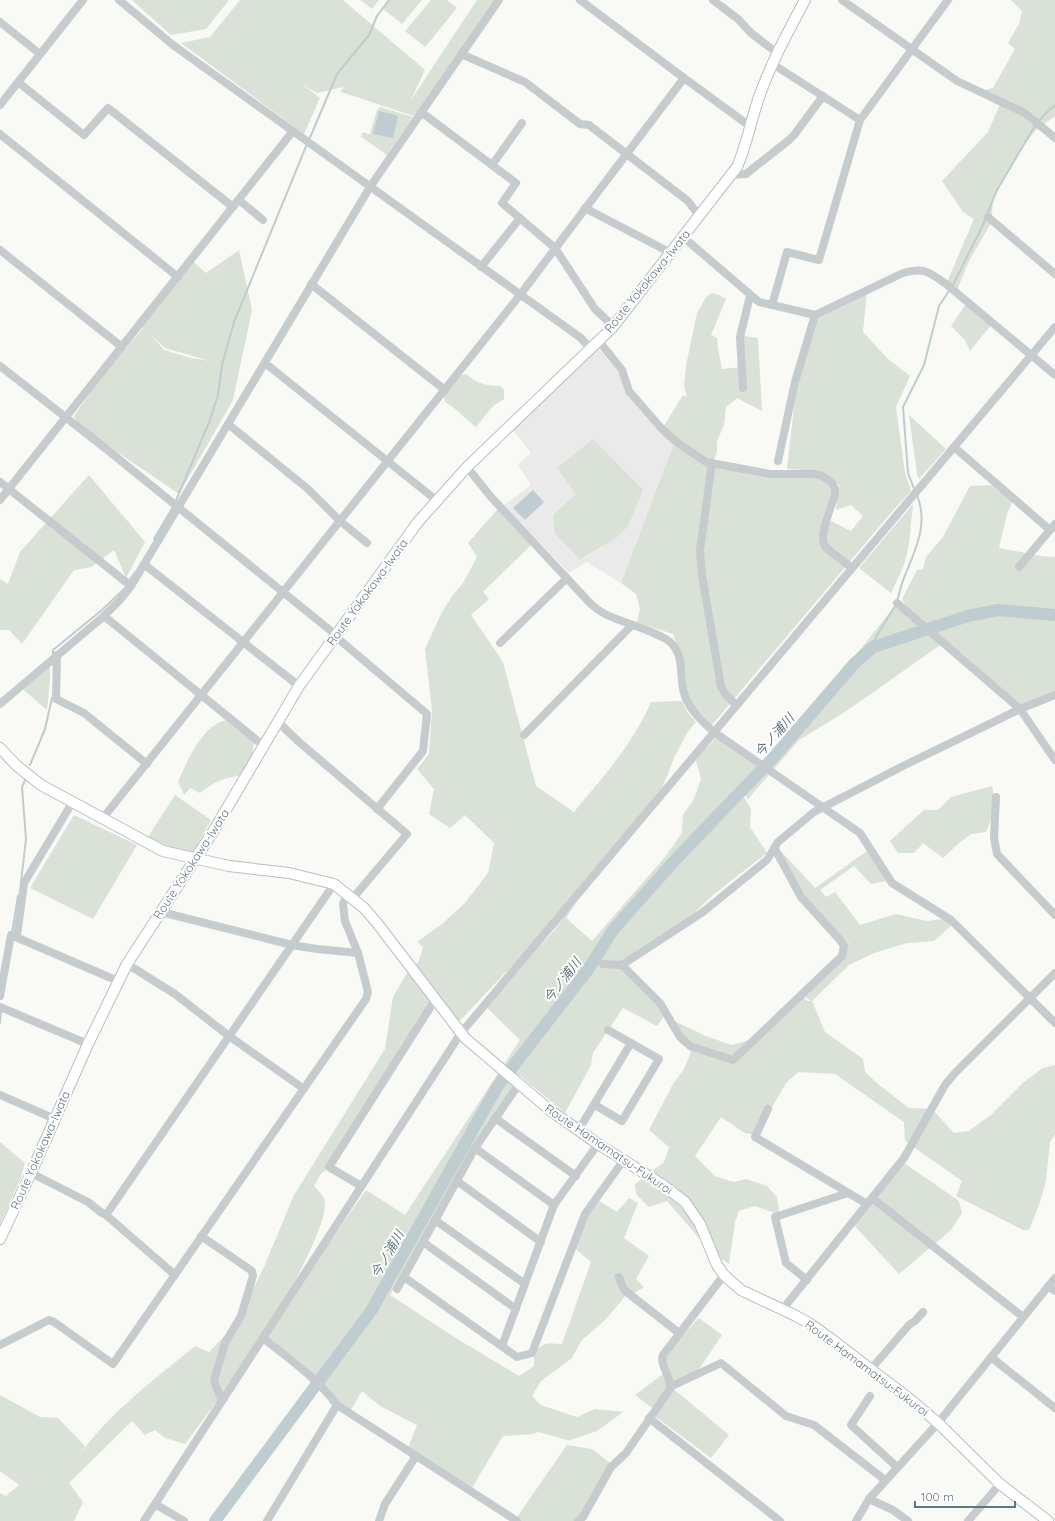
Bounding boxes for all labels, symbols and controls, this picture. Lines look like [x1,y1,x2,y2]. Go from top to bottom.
street label: Route Yokokawa-Iwata [601,226,693,336]
street label: Route Yokokawa-Iwata [323,536,411,648]
water label: 今ノ浦川 [751,709,798,760]
street label: Route Yokokawa-Iwata [150,806,232,922]
water label: 今ノ浦川 [540,953,585,1006]
street label: Route Yokokawa-Iwata [7,1088,73,1212]
street label: Route Hamamatsu-Fukuroi [542,1101,676,1197]
water label: 今ノ浦川 [367,1226,408,1281]
street label: Route Hamamatsu-Fukuroi [802,1317,932,1419]
scale bar [915,1483,1015,1509]
text: 100 m [921,1489,954,1504]

